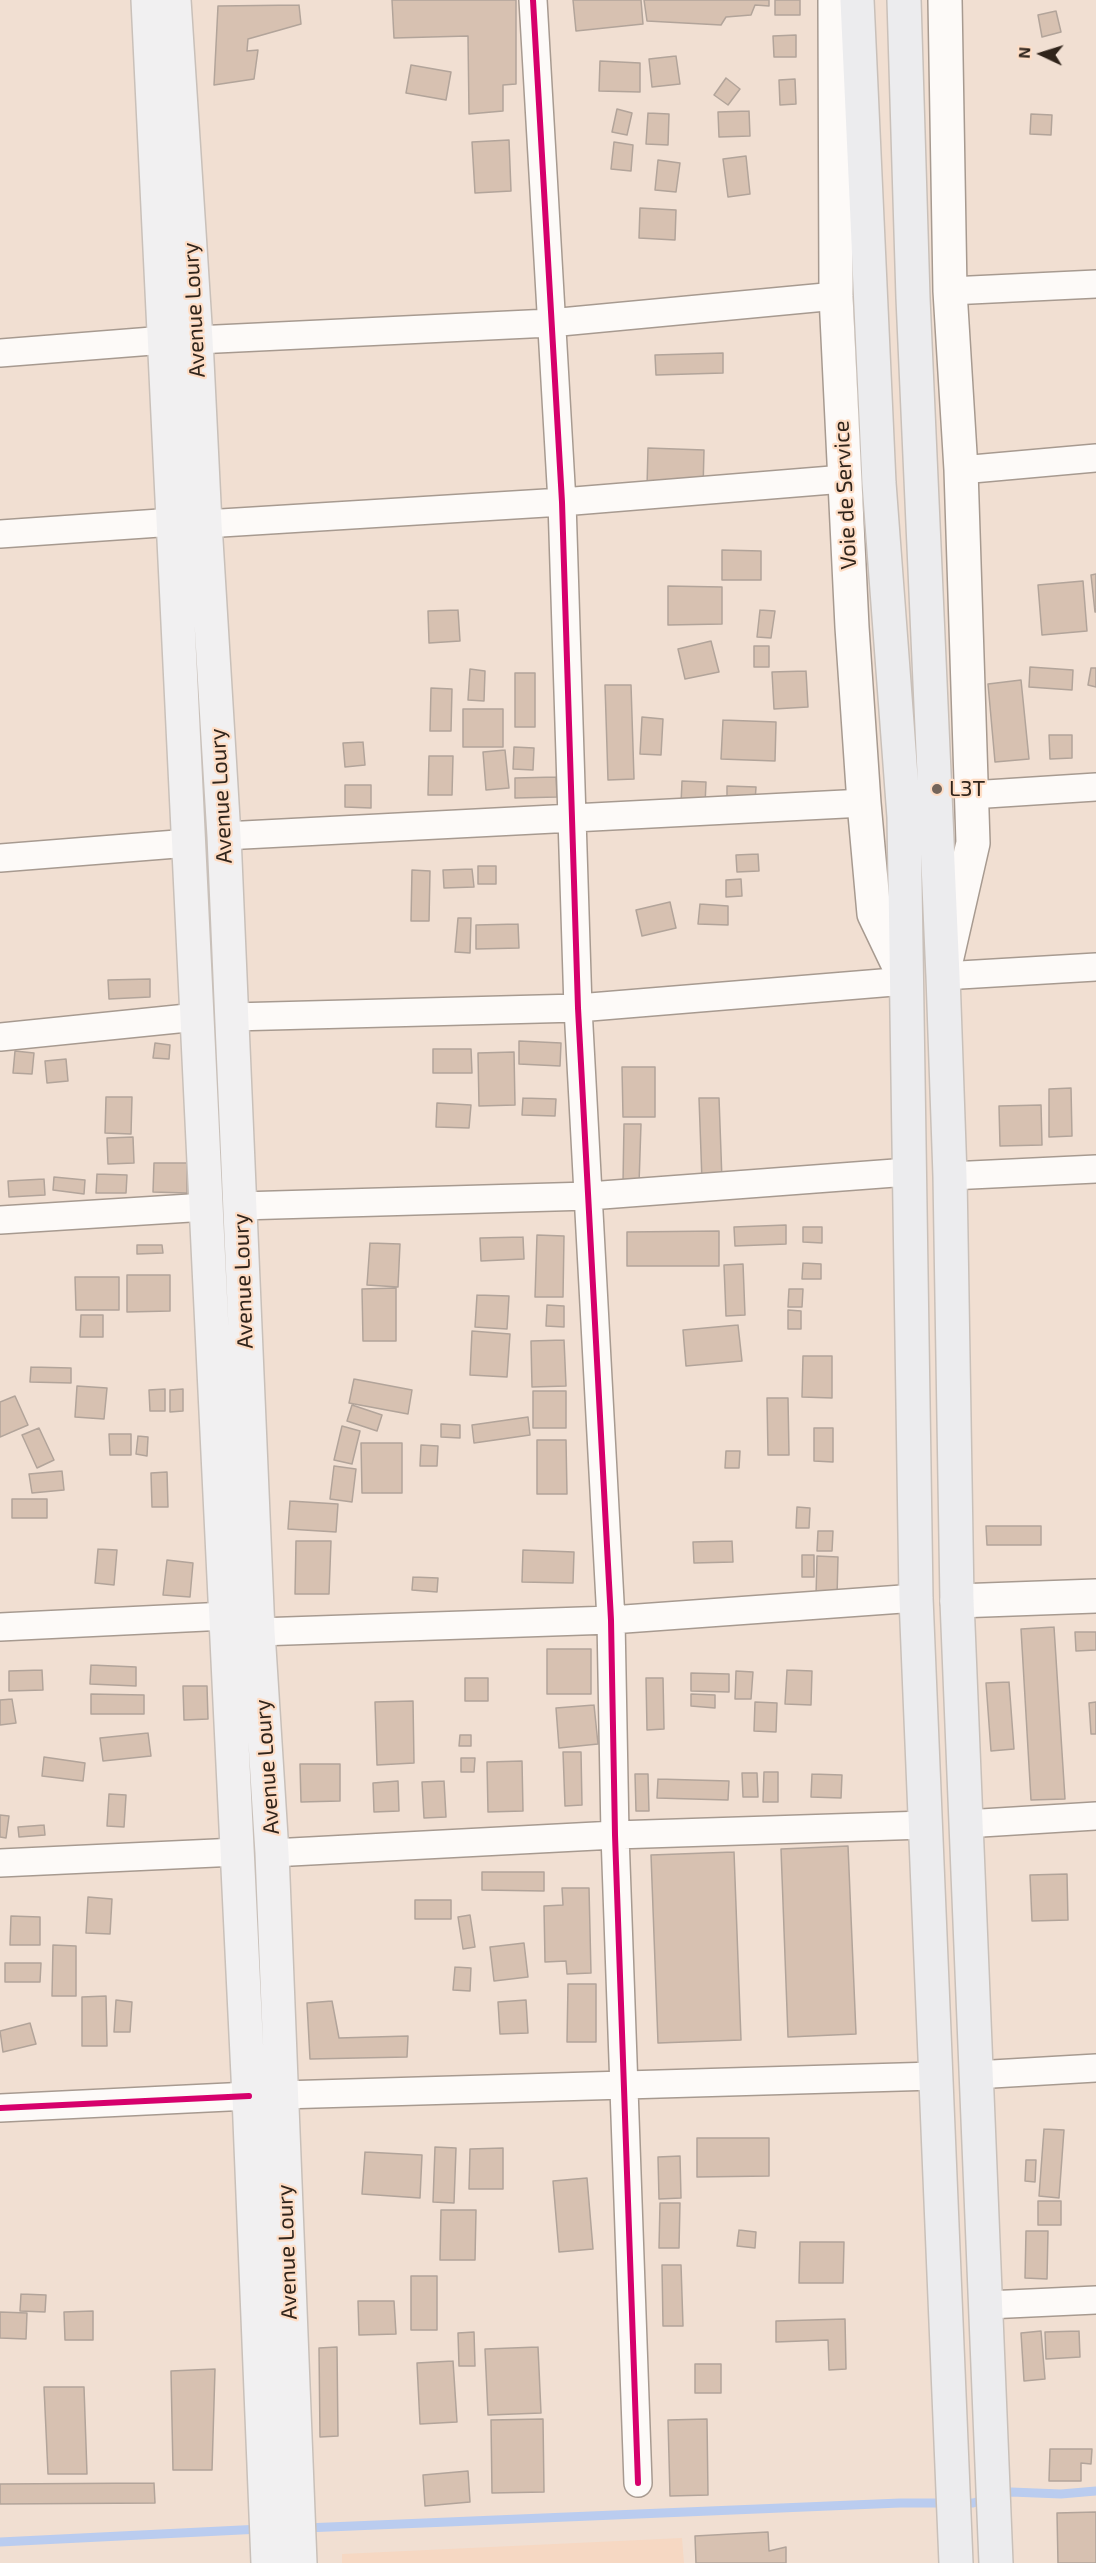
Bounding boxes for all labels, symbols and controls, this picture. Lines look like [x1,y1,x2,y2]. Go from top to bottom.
north arrow [1012,24,1072,84]
text: N [1014,46,1033,59]
street label: Avenue Loury [177,242,211,378]
street label: Voie de Service [828,420,862,570]
street label: Avenue Loury [204,728,238,864]
place label: L3T [949,776,985,802]
marker: L3T [930,782,944,796]
street label: Avenue Loury [227,1213,259,1349]
street label: Avenue Loury [249,1699,285,1835]
street label: Avenue Loury [271,2184,303,2320]

